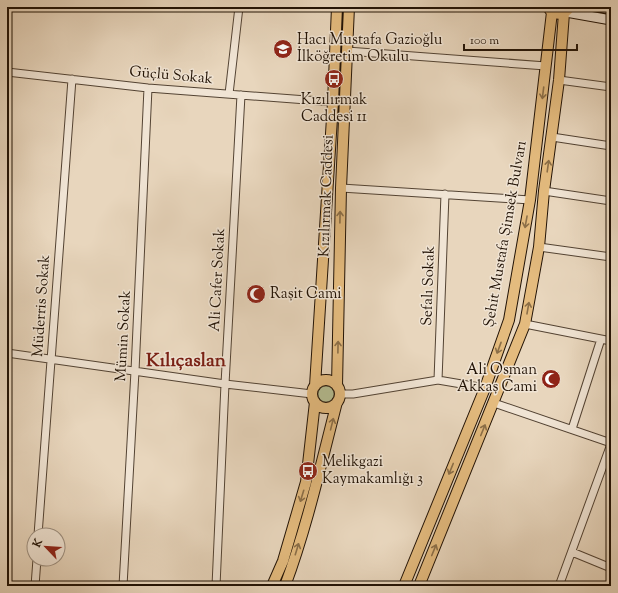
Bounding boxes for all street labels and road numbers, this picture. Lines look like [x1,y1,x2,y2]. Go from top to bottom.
street label: Güçlü Sokak [128,62,214,90]
street label: Kızılırmak Caddesi [314,135,340,257]
street label: Şehit Mustafa Şimsek Bulvarı [479,139,533,329]
street label: Ali Cafer Sokak [205,228,231,332]
street label: Sefalı Sokak [417,246,441,326]
street label: Müderris Sokak [28,254,56,358]
street label: Mümin Sokak [111,290,137,382]

